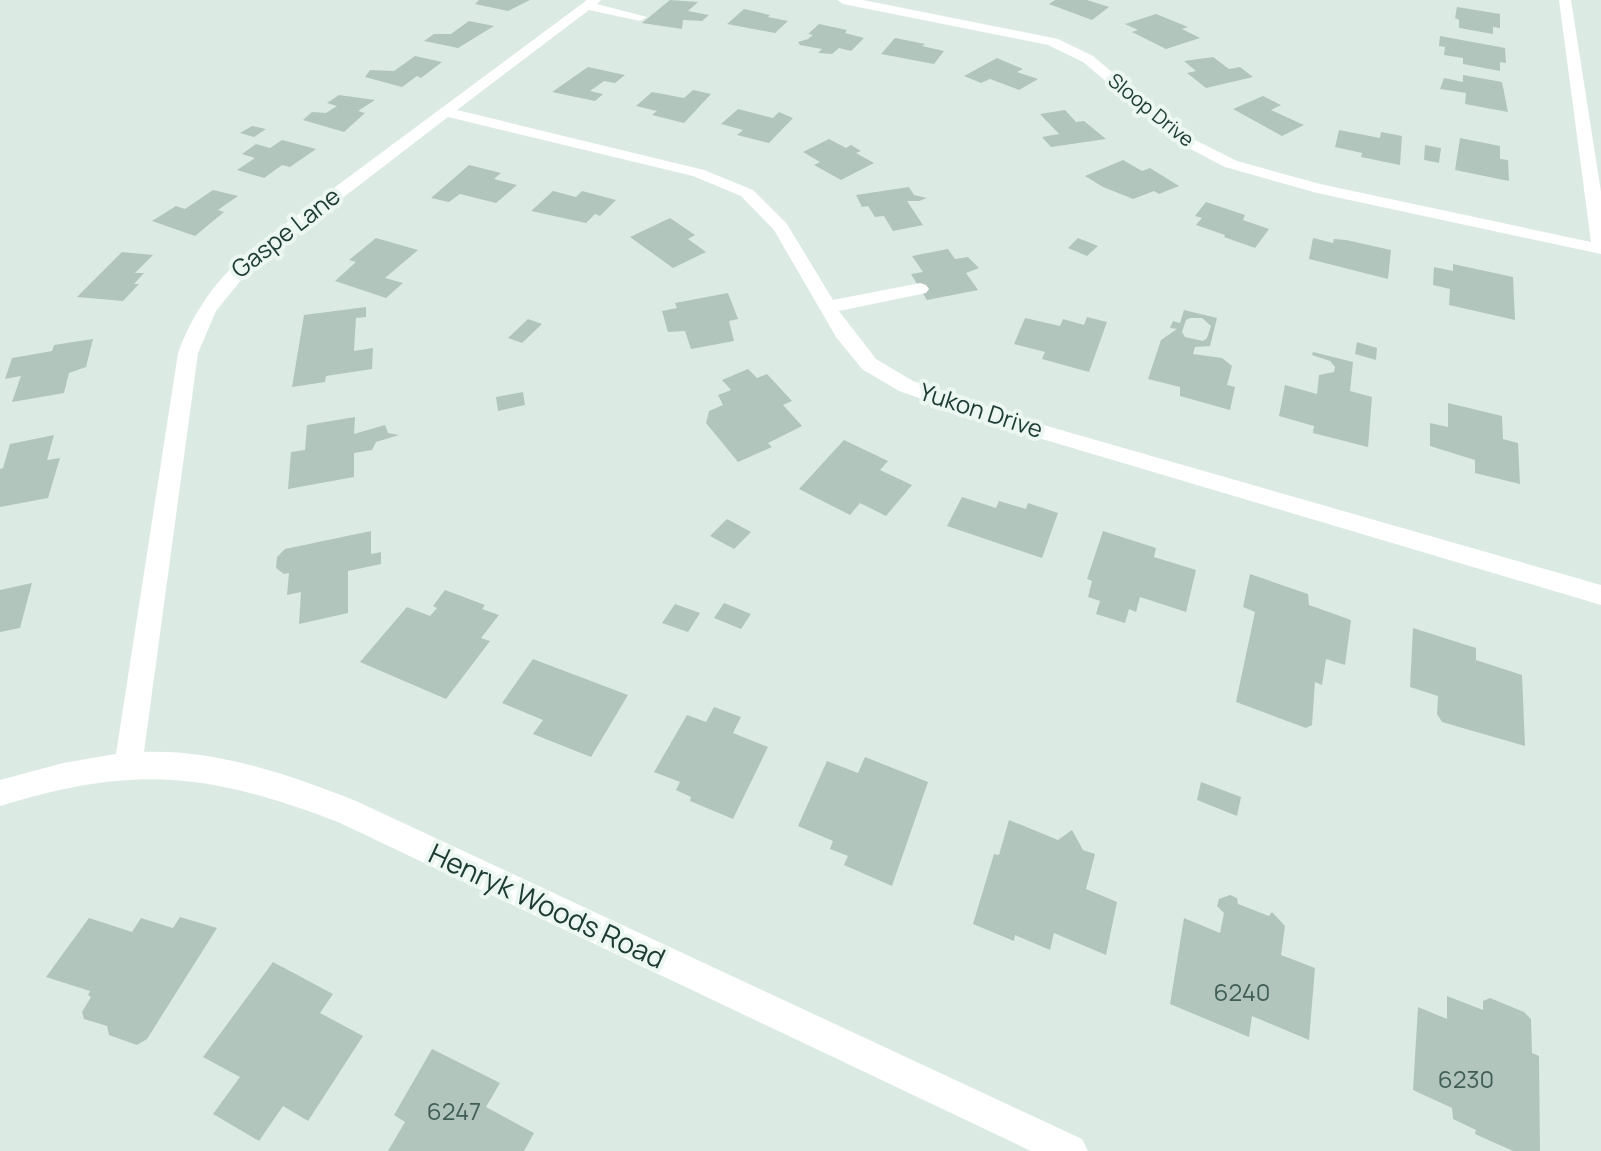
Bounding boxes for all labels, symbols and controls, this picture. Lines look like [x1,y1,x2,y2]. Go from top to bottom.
street label: Sloop Drive [1103,67,1200,153]
street label: Gaspe Lane [224,179,346,285]
street label: Yukon Drive [916,374,1047,445]
street label: Henryk Woods Road [423,834,672,977]
house number: 6240 [1214,975,1270,1008]
house number: 6230 [1438,1062,1494,1095]
house number: 6247 [427,1094,481,1127]

